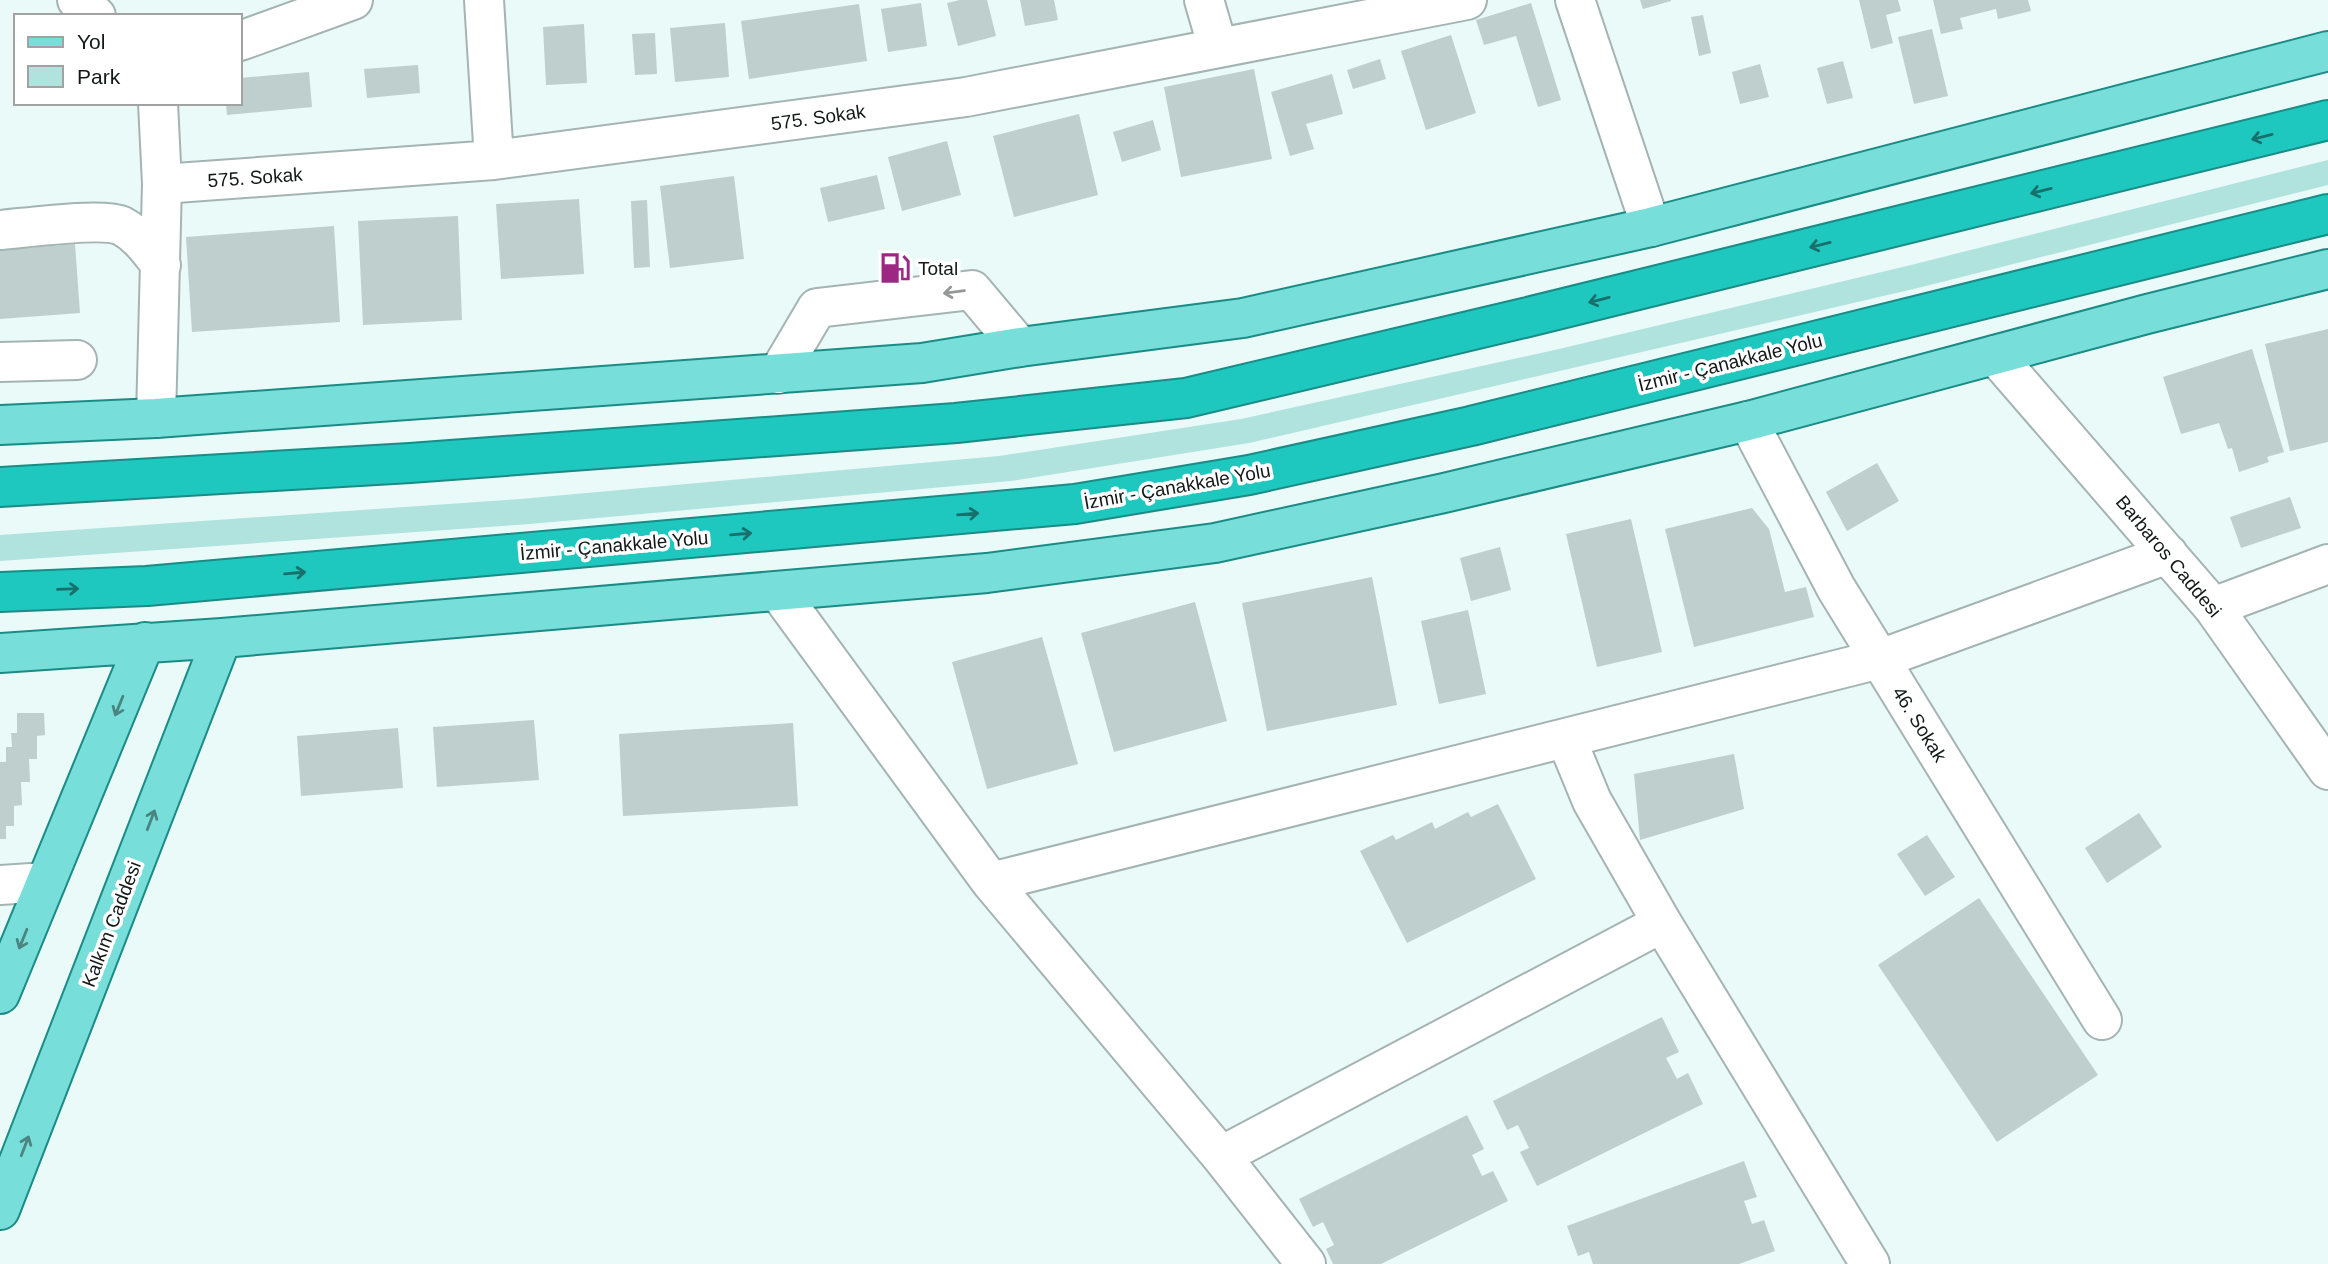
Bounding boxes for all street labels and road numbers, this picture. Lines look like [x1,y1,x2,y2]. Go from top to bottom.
street label: 575. Sokak [770,100,867,135]
street label: 575. Sokak [207,164,304,191]
street label: İzmir - Çanakkale Yolu [1636,329,1824,396]
street label: İzmir - Çanakkale Yolu [1082,460,1272,513]
street label: Barbaros Caddesi [2112,491,2226,621]
street label: İzmir - Çanakkale Yolu [519,527,709,564]
street label: 46. Sokak [1888,683,1951,766]
street label: Kalkım Caddesi [78,858,145,990]

